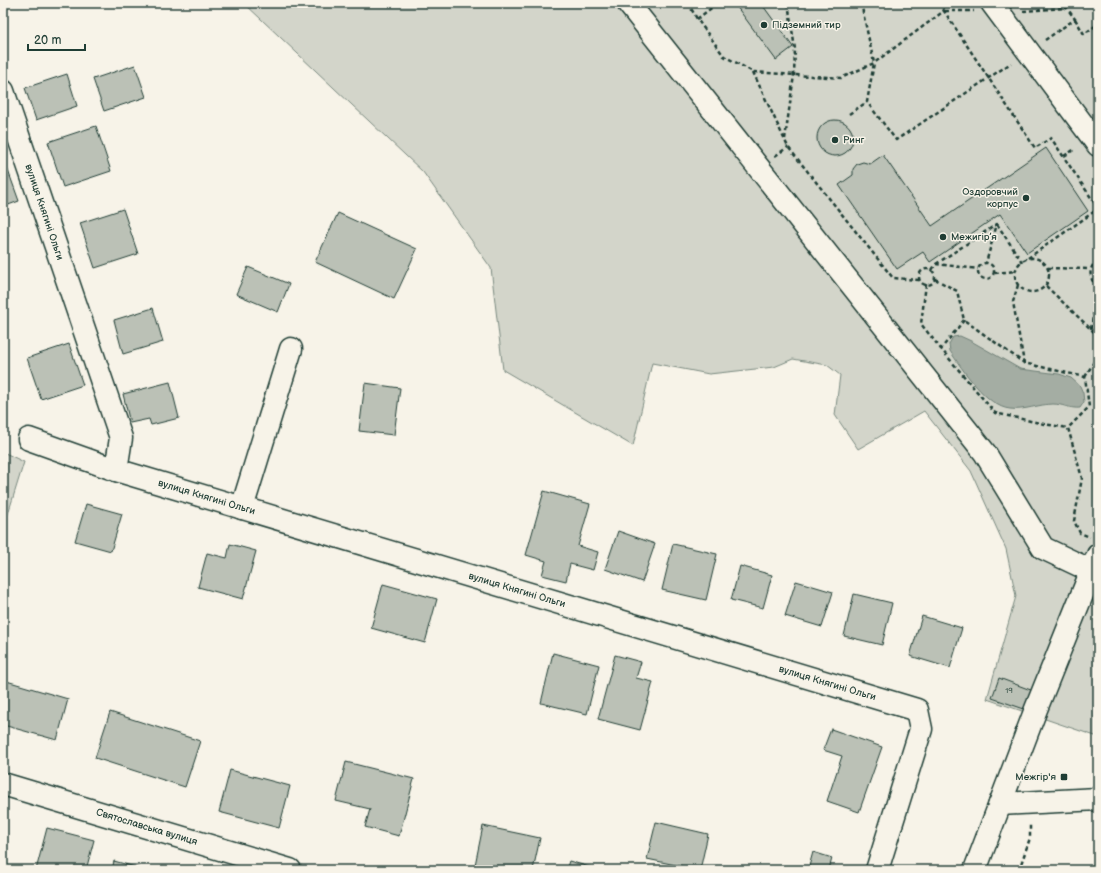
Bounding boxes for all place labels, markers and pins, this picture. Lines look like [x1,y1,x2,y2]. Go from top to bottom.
place label: Підземний тир [772,19,841,31]
marker: Підземний тир [759,20,769,30]
place label: Ринг [843,134,865,146]
marker: Ринг [830,135,840,145]
place label: Оздоровчий корпус [962,186,1018,210]
marker: Оздоровчий корпус [1021,193,1031,203]
place label: Межигір’я [951,231,997,243]
marker: Межигір’я [938,232,948,242]
place label: Межгір'я [1015,771,1056,783]
marker: Межгір'я [1059,772,1069,782]

